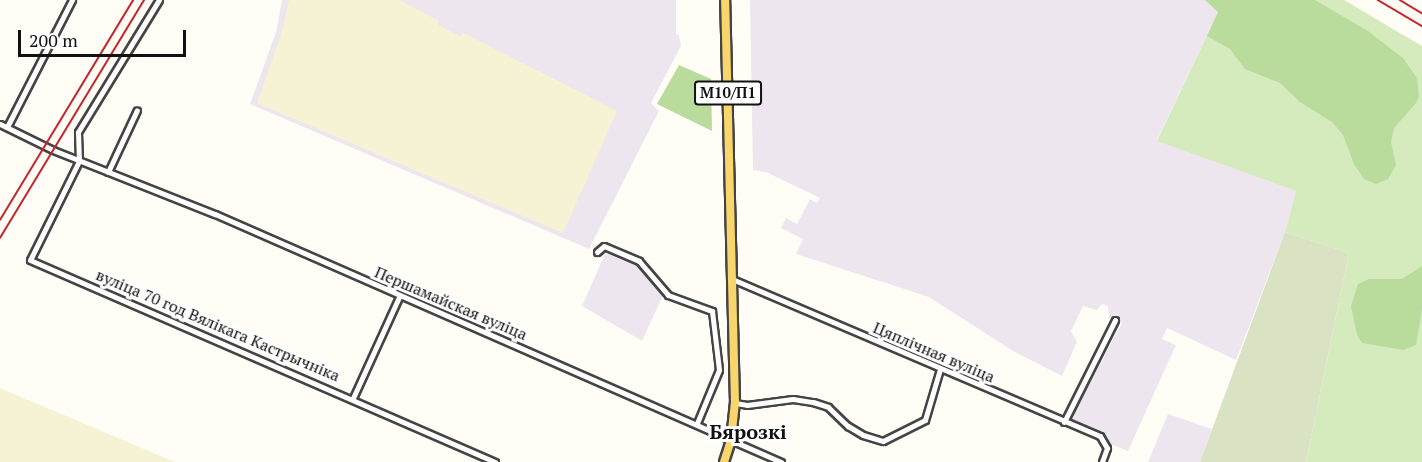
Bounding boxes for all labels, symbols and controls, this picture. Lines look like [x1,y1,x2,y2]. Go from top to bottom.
scale bar [21,18,189,56]
text: 200 m [29,28,78,52]
road number: М10/П1 [694,81,762,105]
street label: Першамайская вуліца [372,262,530,344]
street label: вуліца 70 год Вялікага Кастрычніка [93,265,343,385]
street label: Цяплічная вуліца [870,318,998,386]
district label: Бярозкі [709,419,787,443]

